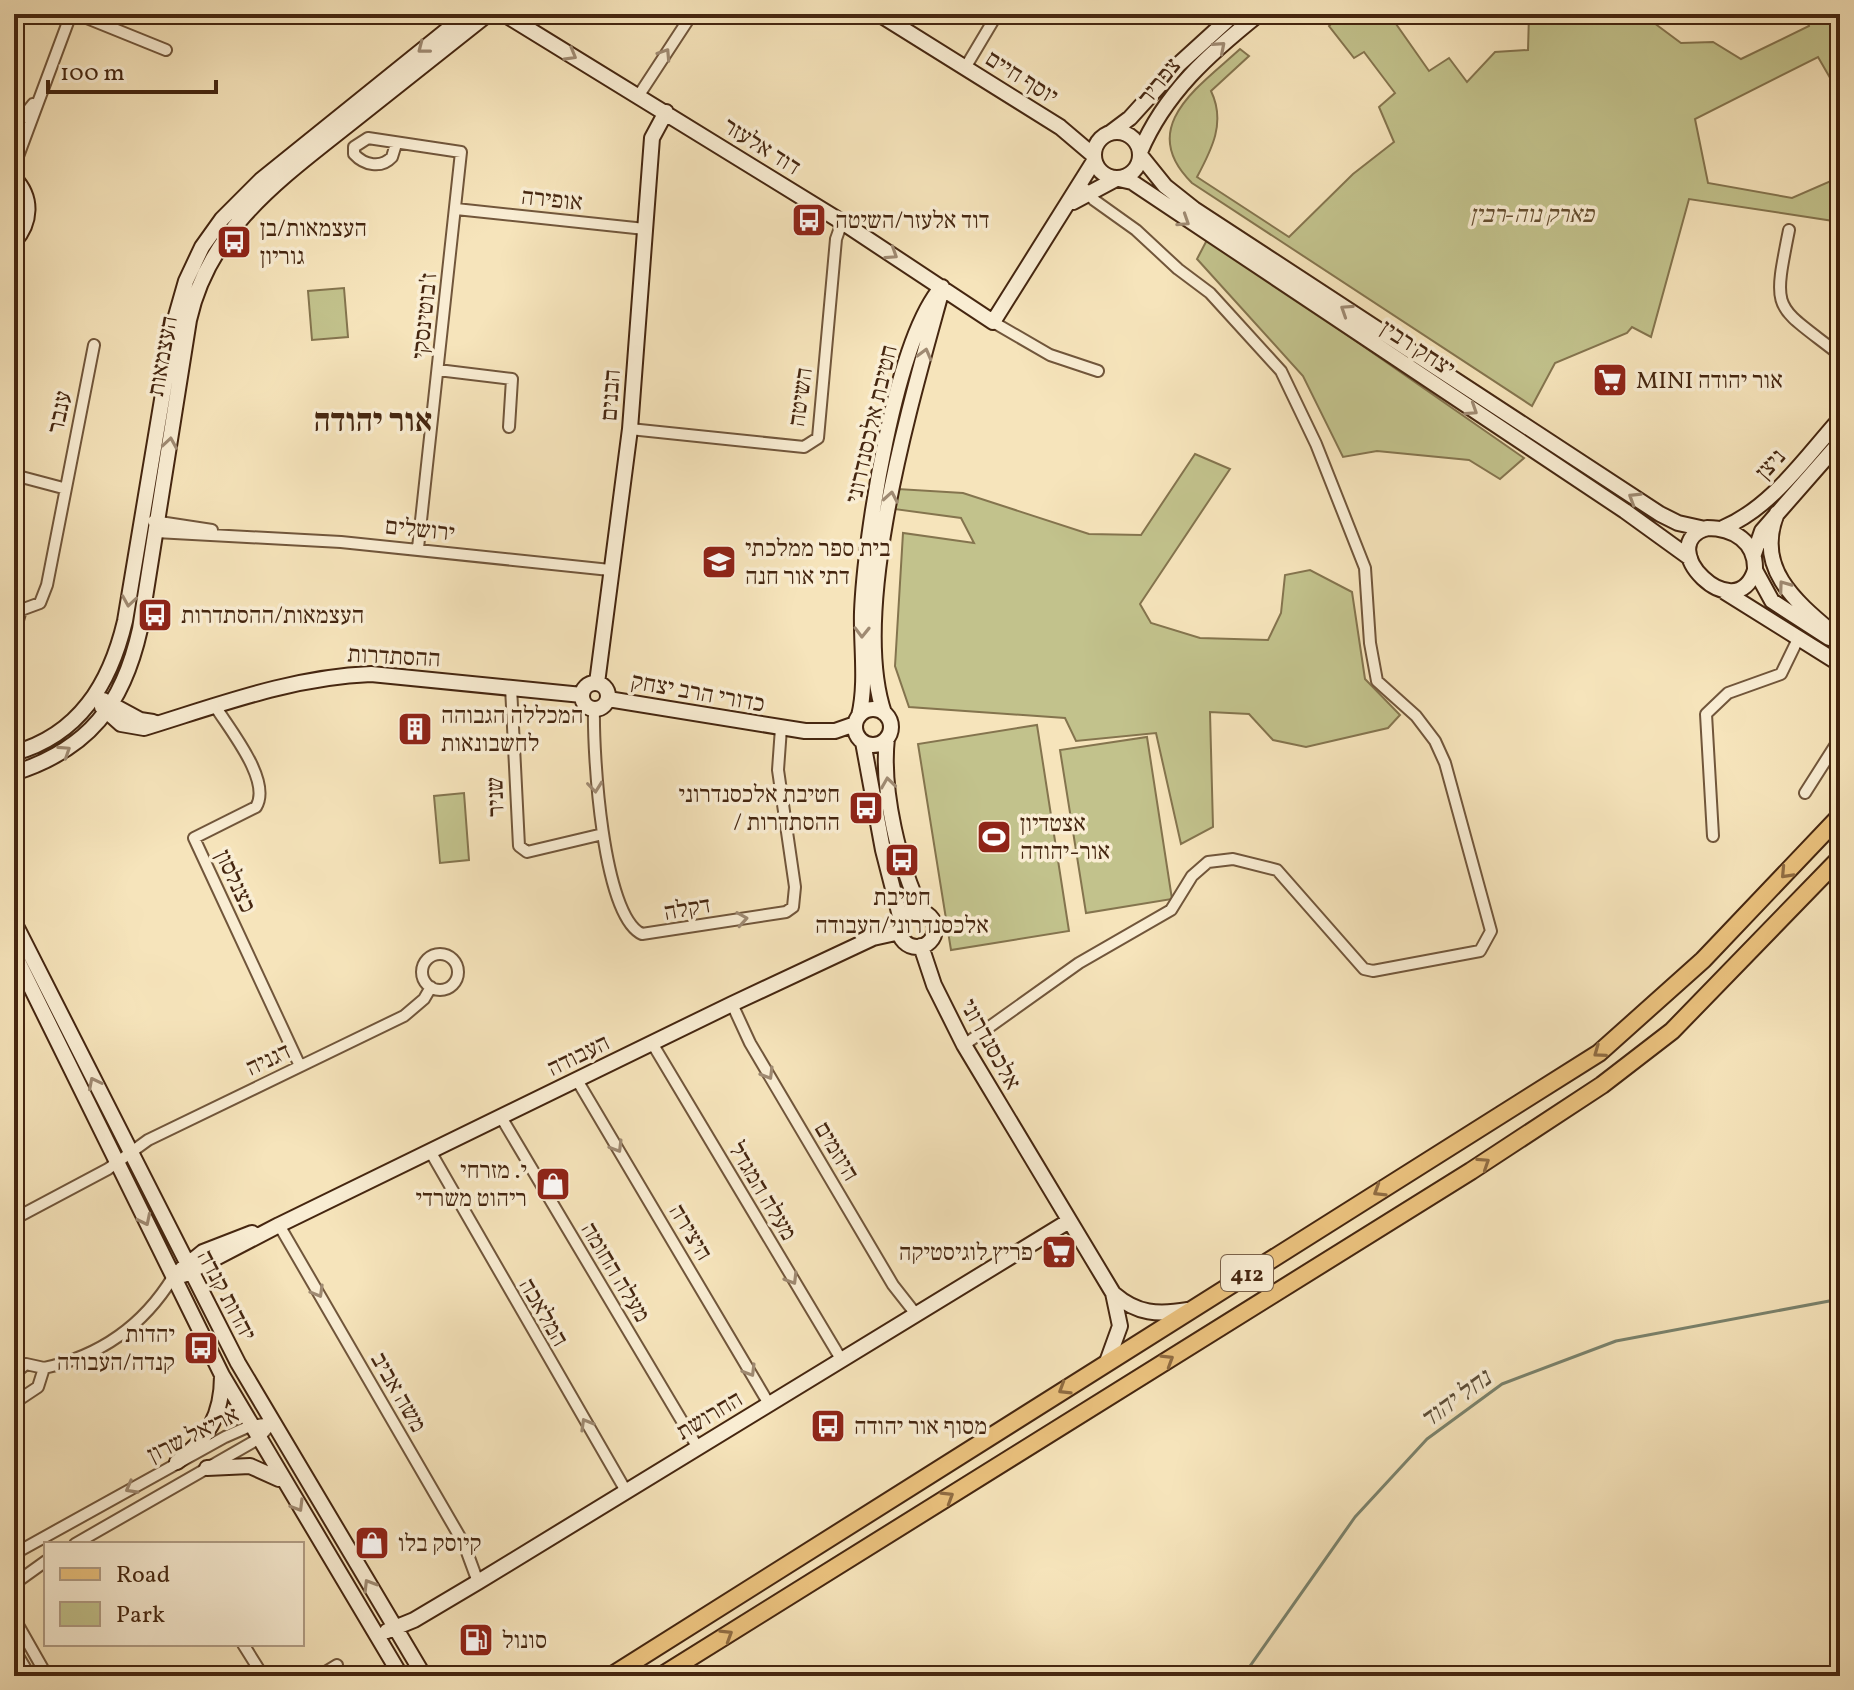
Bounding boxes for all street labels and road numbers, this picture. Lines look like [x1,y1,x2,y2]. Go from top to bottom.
street label: יוסף חיים [978,43,1064,114]
street label: צפריר [1131,51,1190,113]
street label: דוד אלעזר [715,110,807,185]
street label: אופירה [519,181,584,221]
street label: ז'בוטינסקי [405,271,447,361]
street label: העצמאות [140,313,188,399]
street label: יצחק רבין [1373,313,1461,387]
street label: חטיבת אלכסנדרוני [838,342,908,507]
street label: השיטה [781,365,823,429]
street label: הבנים [593,368,631,422]
street label: ענבר [40,388,82,437]
street label: ניצן [1748,442,1795,488]
street label: ירושלים [383,510,456,552]
street label: ההסתדרות [346,639,441,677]
street label: כדורי הרב יצחק [628,665,767,722]
street label: שניר [479,776,515,818]
street label: כצנלסון [205,845,264,919]
street label: דקלה [661,889,714,931]
street label: אלכסנדרוני [950,993,1028,1097]
street label: העבודה [542,1027,616,1087]
street label: דגניה [241,1036,297,1086]
street label: היוזמים [804,1116,866,1188]
street label: מעלה המגדל [718,1136,804,1248]
street label: היצירה [659,1198,720,1268]
street label: מעלה החומה [571,1216,658,1330]
street label: יהדות קנדה [187,1244,263,1347]
road number: 412 [1221,1255,1273,1291]
street label: המלאכה [509,1272,576,1354]
street label: משה אביב [361,1347,434,1439]
street label: החרושת [670,1384,750,1450]
street label: אריאל שרון [142,1399,245,1473]

